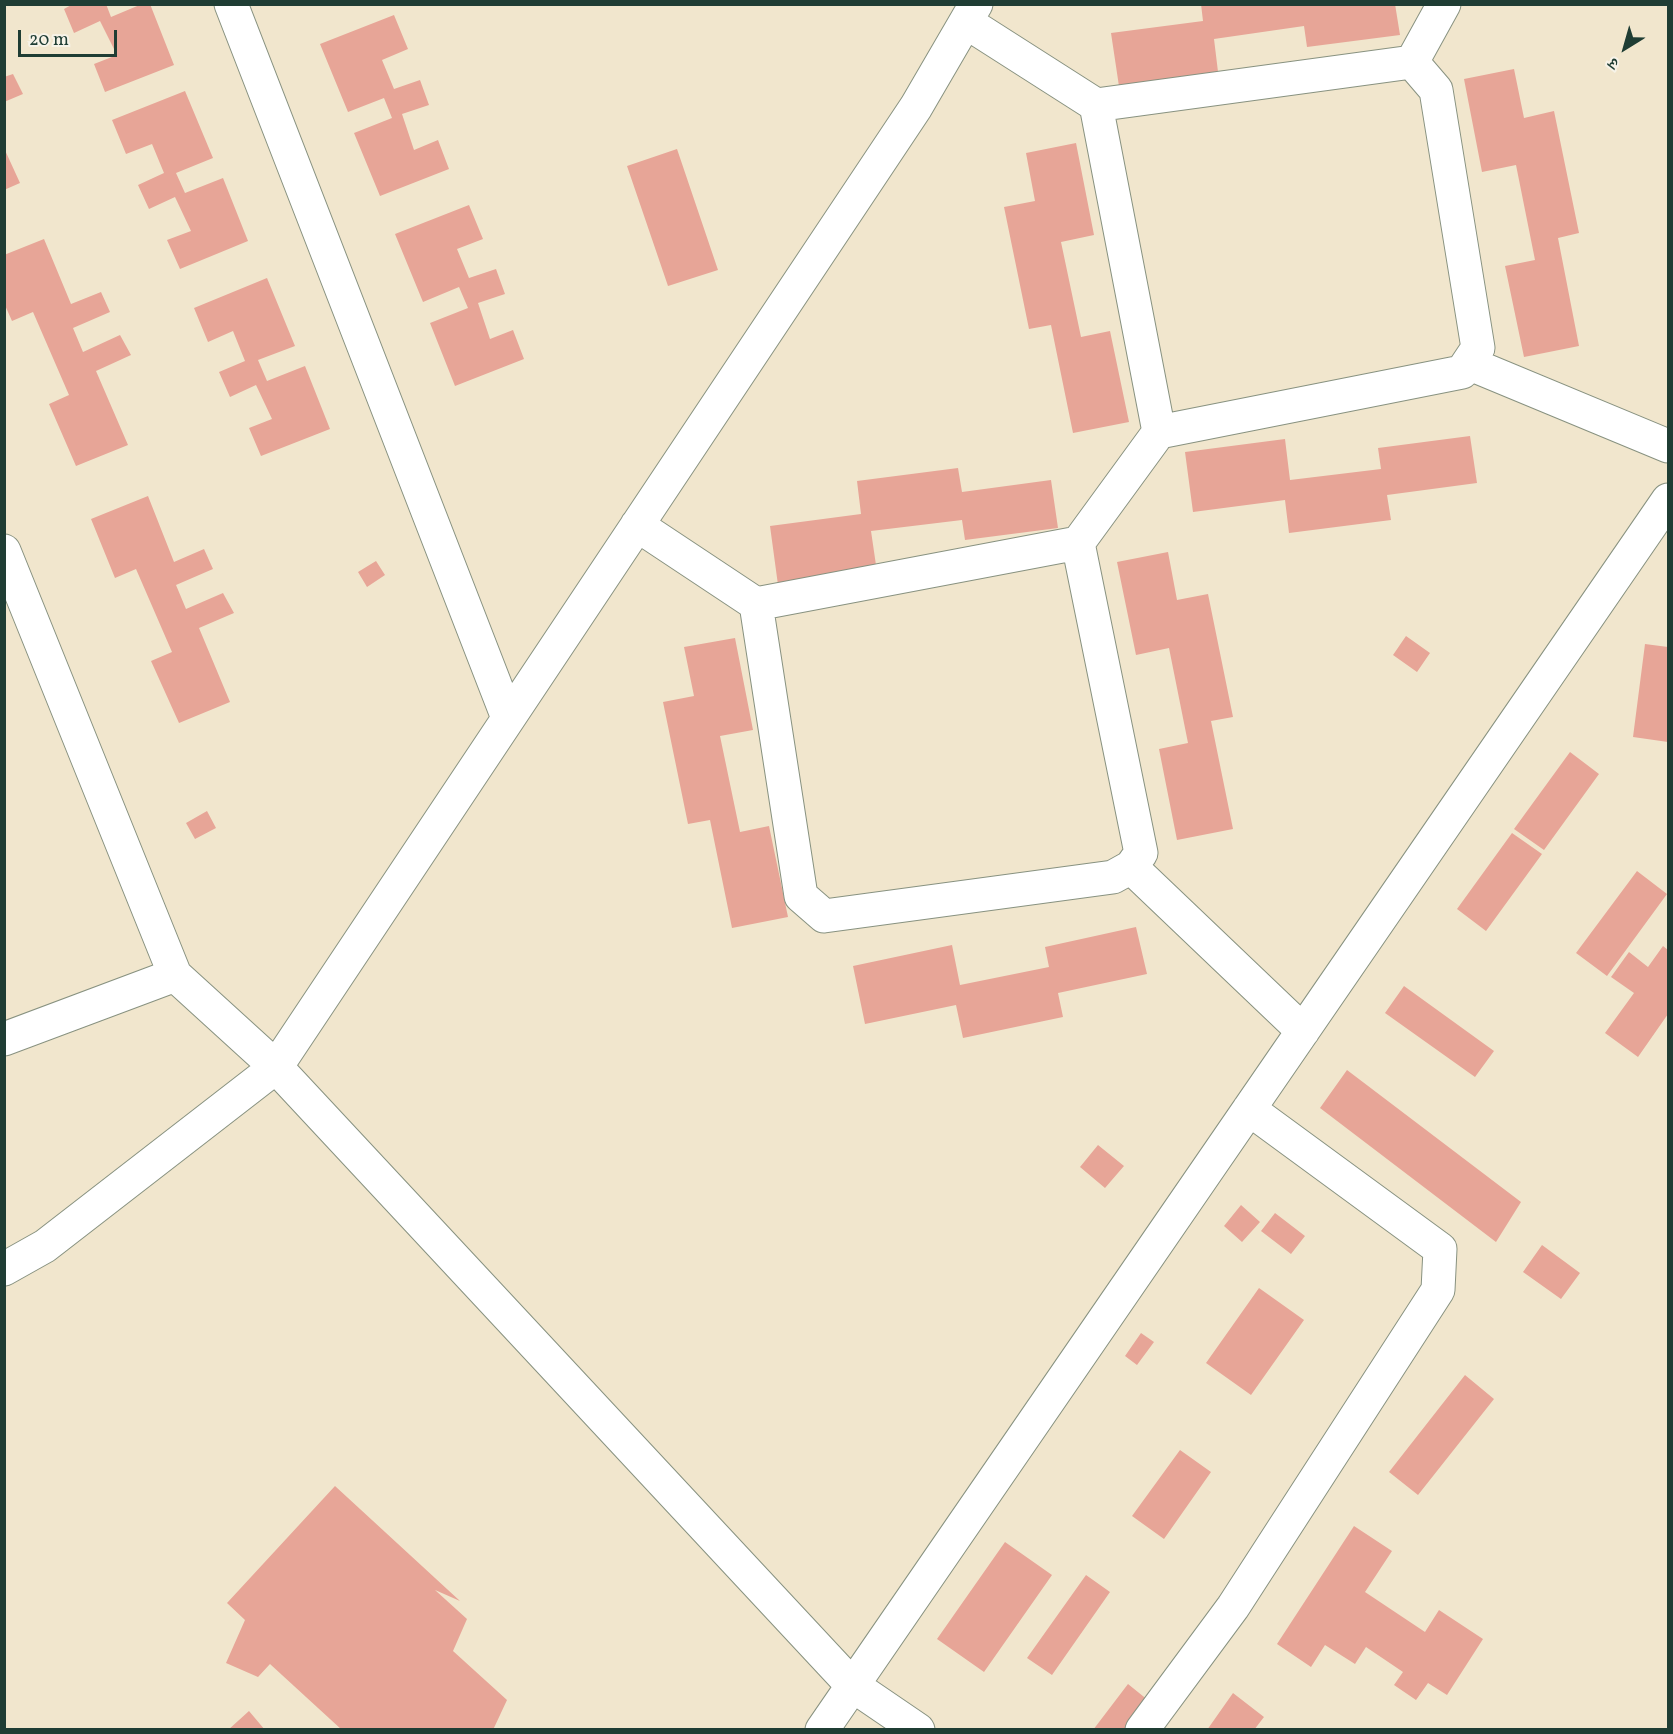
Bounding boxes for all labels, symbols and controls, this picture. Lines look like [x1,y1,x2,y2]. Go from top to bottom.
scale bar [21,18,120,56]
north arrow [1595,18,1655,78]
text: 20 m [29,28,69,53]
text: उ [1604,51,1624,74]

